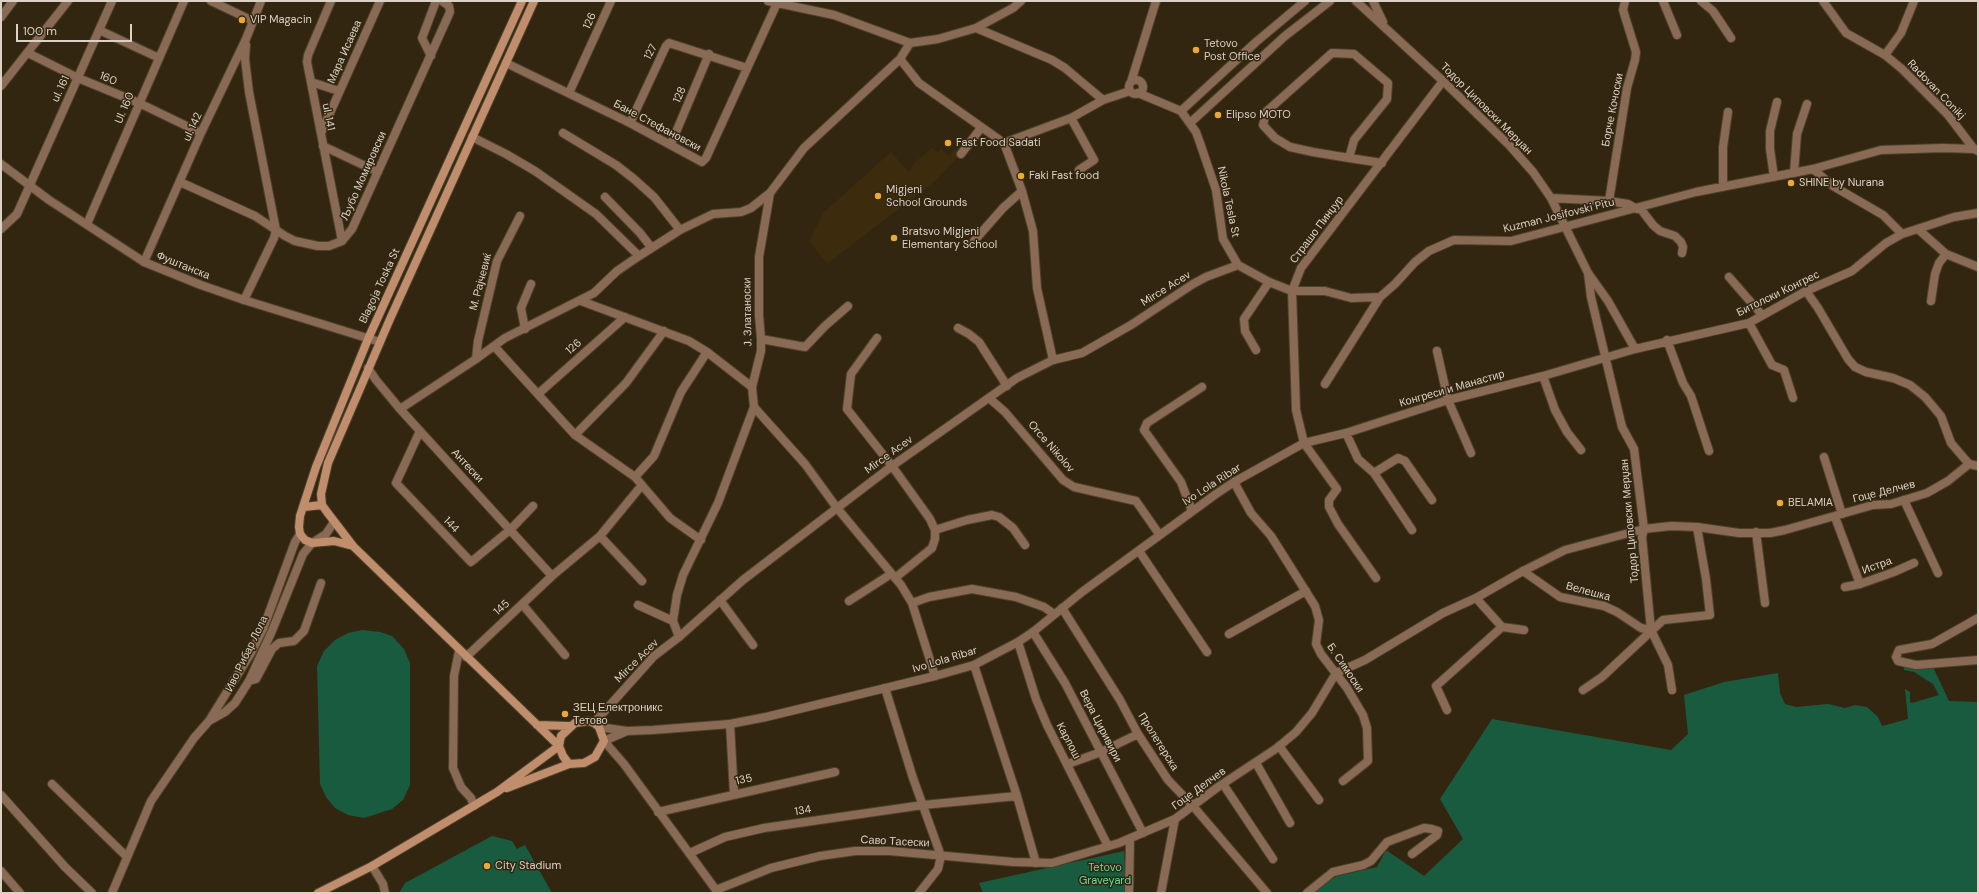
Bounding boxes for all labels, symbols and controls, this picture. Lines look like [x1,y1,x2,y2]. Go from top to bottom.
street label: 126 [581,11,599,31]
place label: VIP Magacin [250,13,312,27]
marker: VIP Magacin [237,15,247,25]
scale bar [18,16,134,42]
street label: Мара Исаева [325,18,365,86]
text: 100 m [23,23,57,39]
place label: Tetovo Post Office [1204,37,1260,63]
street label: 127 [642,42,660,62]
marker: Tetovo Post Office [1191,45,1201,55]
street label: Radovan Conikj [1904,57,1968,123]
street label: Тодор Циповски Мерџан [1437,60,1535,158]
street label: 160 [97,70,119,88]
street label: Борче Кочоски [1599,72,1627,148]
street label: ul. 161 [49,74,73,104]
street label: 128 [671,85,689,105]
street label: Ul. 160 [113,90,137,126]
street label: Бане Стефановски [611,97,703,155]
street label: ul. 141 [319,102,337,132]
place label: Elipso MOTO [1226,108,1291,122]
street label: ul. 142 [181,110,205,144]
marker: Elipso MOTO [1213,110,1223,120]
street label: Љубо Момировски [338,129,390,223]
place label: Fast Food Sadati [956,136,1041,150]
marker: Fast Food Sadati [943,138,953,148]
street label: Nikola Tesla St [1214,165,1242,239]
place label: Faki Fast food [1029,169,1099,183]
marker: Faki Fast food [1016,171,1026,181]
place label: SHINE by Nurana [1799,176,1884,190]
marker: SHINE by Nurana [1786,178,1796,188]
place label: Migjeni School Grounds [886,183,967,209]
marker: Migjeni School Grounds [873,191,883,201]
street label: Страшо Пинџур [1287,194,1347,266]
street label: Kuzman Josifovski Pitu [1502,196,1616,236]
place label: Bratsvo Migjeni Elementary School [902,225,997,251]
marker: Bratsvo Migjeni Elementary School [889,233,899,243]
street label: Blagoja Toska St [357,246,403,326]
street label: Фуштанска [154,249,212,283]
street label: М. Рајчевиќ [467,252,495,312]
street label: Mirce Acev [1139,268,1193,310]
street label: Битолски Конгрес [1735,268,1821,320]
street label: Ј. Златаноски [741,277,755,347]
street label: 126 [563,337,585,357]
street label: Конгреси и Манастир [1398,368,1506,410]
street label: Orce Nikolov [1025,418,1077,476]
street label: Mirce Acev [862,433,916,477]
street label: Антески [448,447,486,485]
street label: Тодор Циповски Мерџан [1618,458,1642,584]
street label: Ivo Lola Ribar [1180,461,1244,509]
street label: Гоце Делчев [1852,478,1916,506]
place label: BELAMIA [1788,496,1833,510]
marker: BELAMIA [1775,498,1785,508]
street label: 144 [440,514,462,536]
street label: Истра [1860,555,1894,577]
street label: Велешка [1564,580,1612,604]
street label: 145 [491,597,513,619]
street label: Иво Рибар Лола [223,614,271,694]
street label: Mirce Acev [612,636,662,686]
street label: Б. Симоски [1324,641,1366,695]
street label: Ivo Lola Ribar [911,644,979,676]
street label: Вера Циривири [1076,688,1124,764]
place label: ЗЕЦ Електроникс Тетово [573,701,663,727]
marker: ЗЕЦ Електроникс Тетово [560,709,570,719]
street label: Пролетерска [1135,711,1181,773]
street label: Карпош [1053,720,1083,762]
street label: Гоце Делчев [1169,765,1229,813]
street label: 135 [734,772,754,788]
street label: 134 [794,803,812,819]
street label: Саво Тасески [860,834,930,850]
place label: City Stadium [495,859,561,873]
marker: City Stadium [482,861,492,871]
park label: Tetovo Graveyard [1079,861,1131,887]

